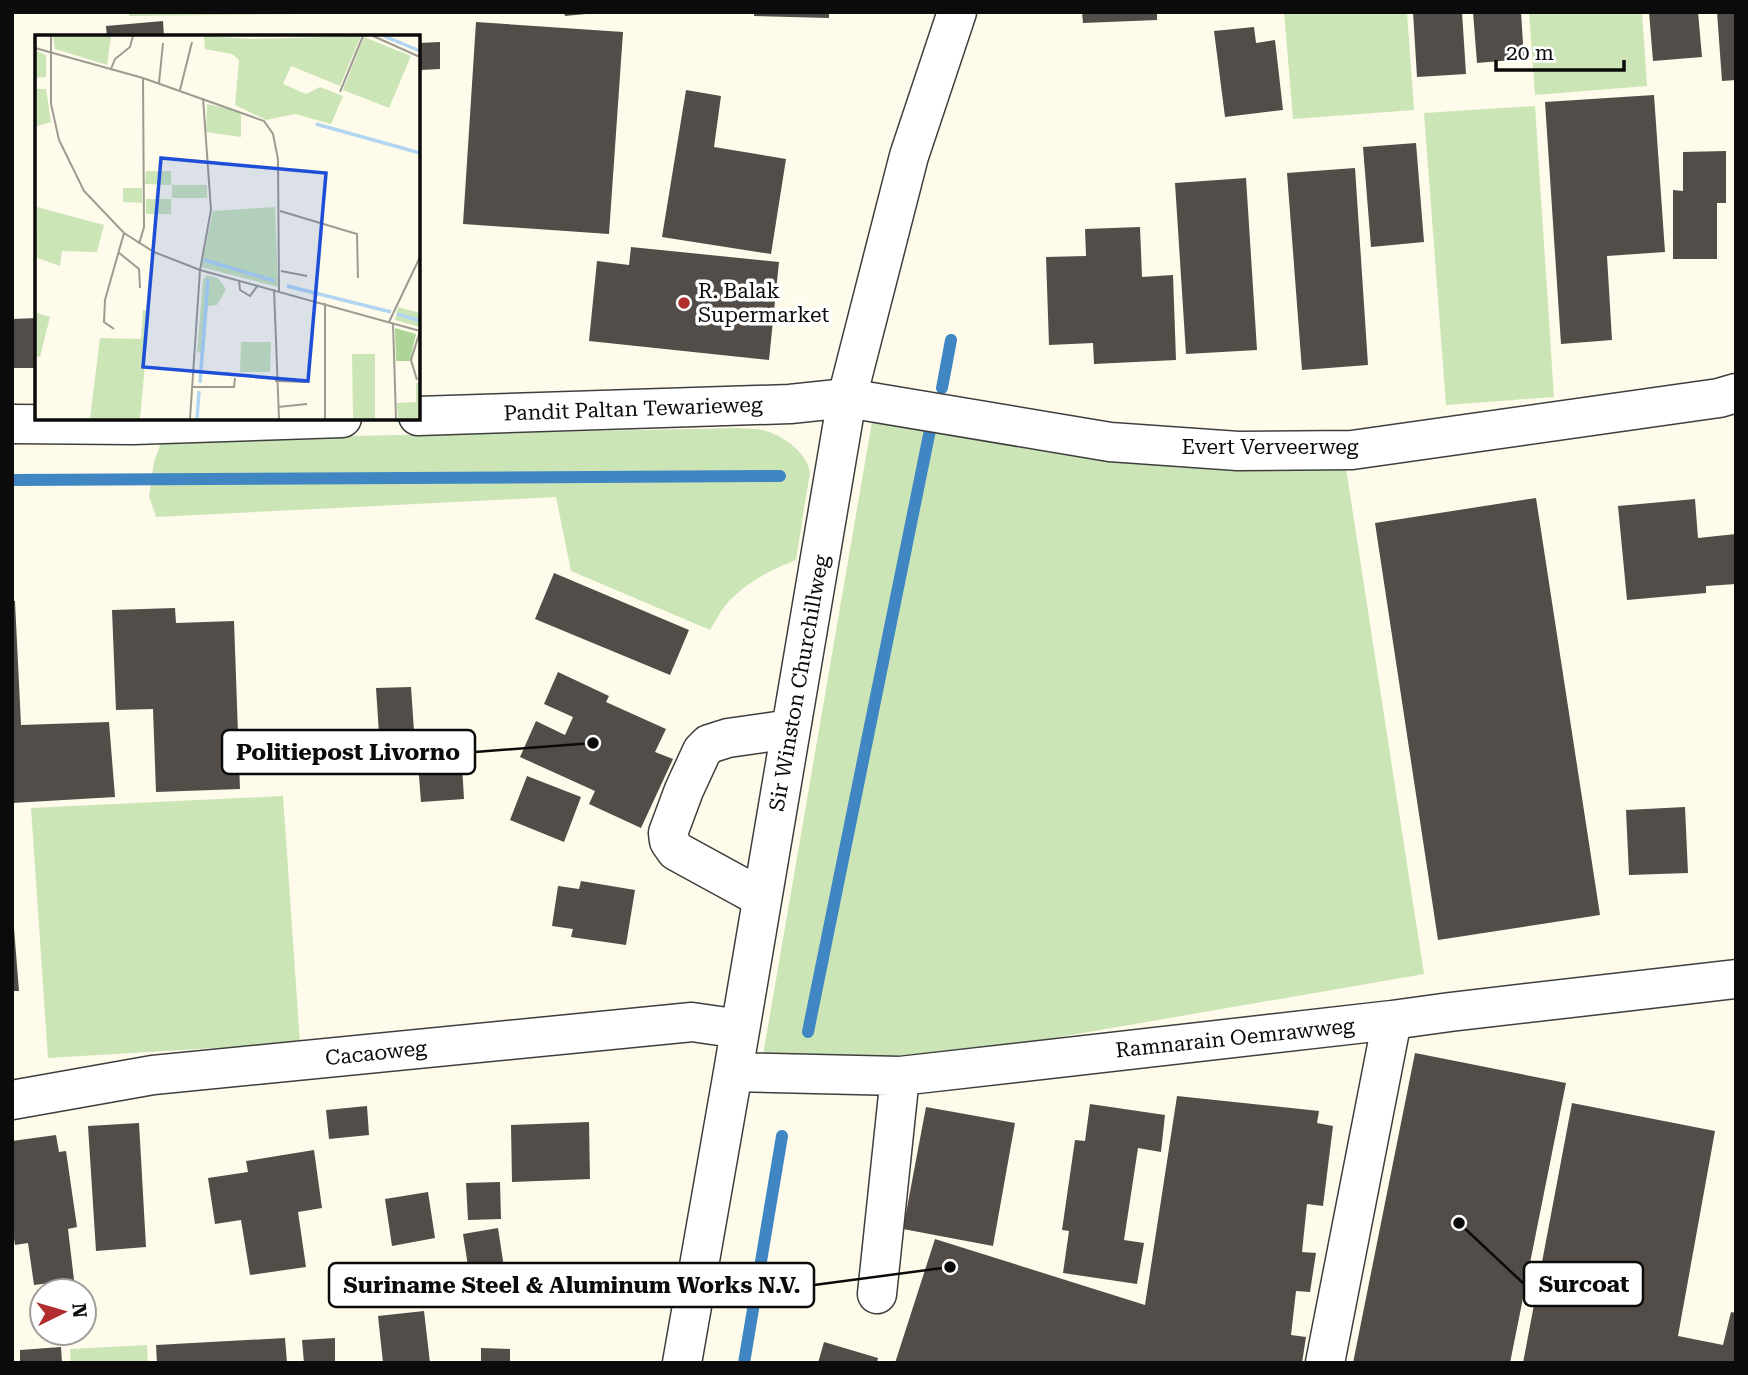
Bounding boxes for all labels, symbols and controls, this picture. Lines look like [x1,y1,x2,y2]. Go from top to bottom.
scale bar [1496,28,1624,72]
inset map [35,35,420,420]
text: 20 m [1506,41,1554,65]
place label: R. Balak Supermarket [698,279,829,327]
marker: R. Balak Supermarket [676,295,692,311]
street label: Pandit Paltan Tewarieweg [503,392,763,426]
street label: Evert Verveerweg [1182,435,1359,459]
street label: Sir Winston Churchillweg [765,553,833,813]
callout: Politiepost Livorno [222,730,475,774]
text: Politiepost Livorno [236,739,460,766]
street label: Ramnarain Oemrawweg [1114,1014,1356,1062]
street label: Cacaoweg [324,1036,428,1070]
callout: Surcoat [1524,1262,1643,1306]
callout: Suriname Steel & Aluminum Works N.V. [329,1263,814,1307]
text: Surcoat [1539,1271,1629,1298]
text: Suriname Steel & Aluminum Works N.V. [343,1272,801,1299]
north arrow [28,1277,98,1347]
text: N [67,1302,92,1319]

